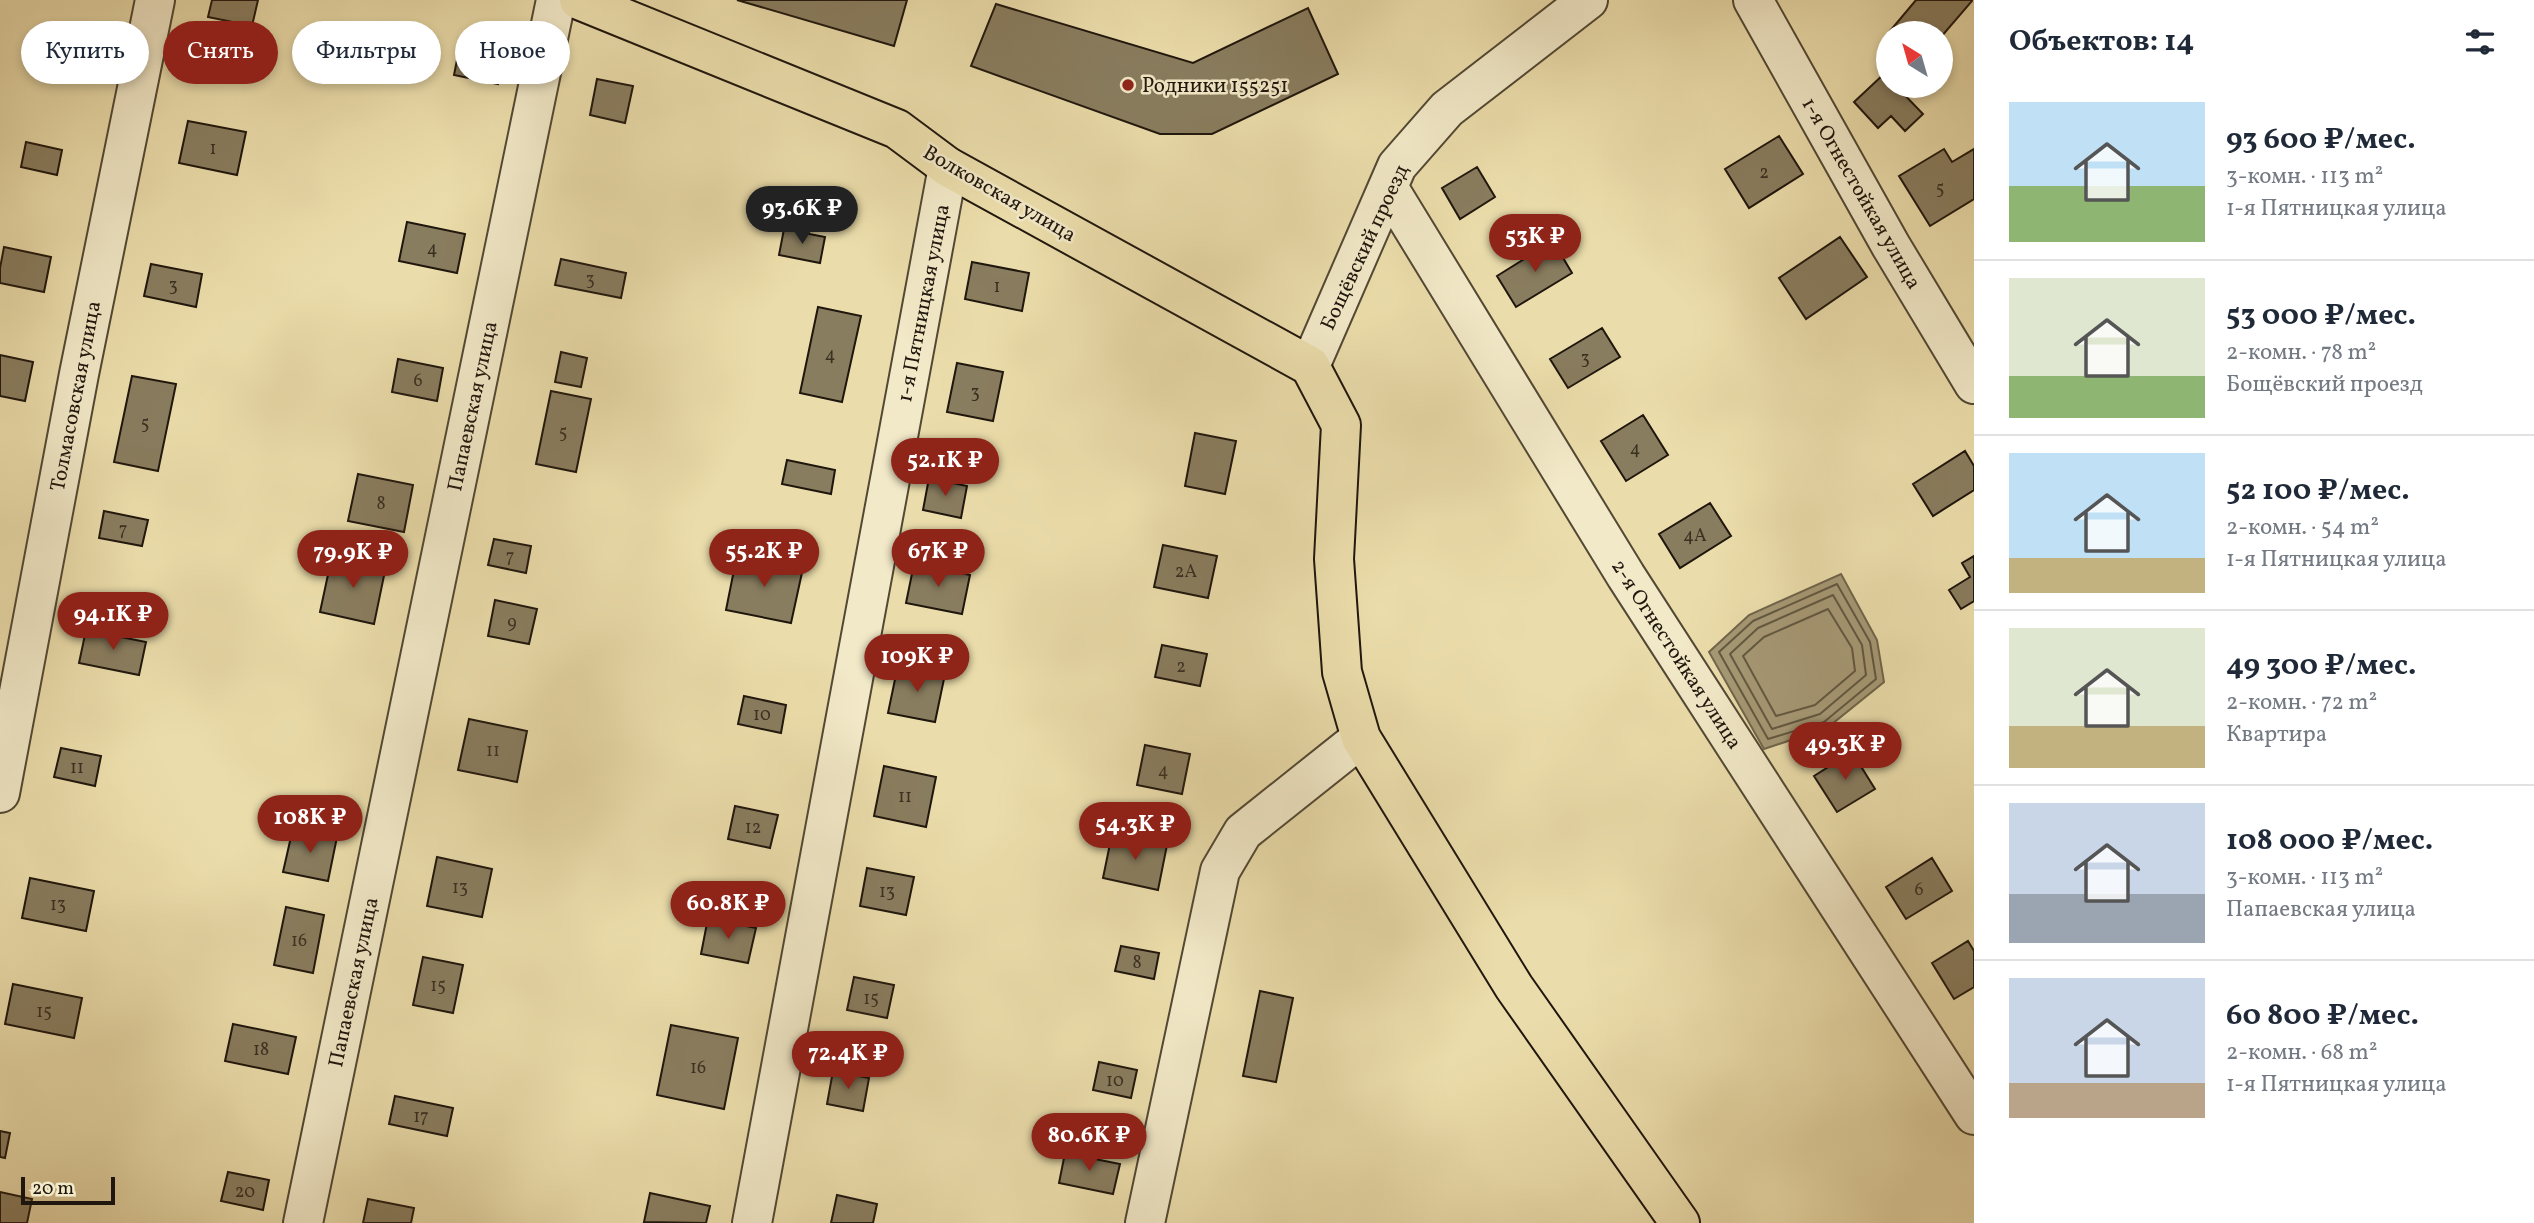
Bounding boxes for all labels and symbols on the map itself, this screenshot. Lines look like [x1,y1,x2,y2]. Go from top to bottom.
north arrow [1876,21,1953,98]
place label: Родники 155251 [1142,72,1288,101]
marker: Родники 155251 [1120,77,1136,93]
street label: 1-я Огнестойкая улица [1794,92,1928,295]
house number: 1 [210,137,216,162]
street label: Волковская улица [917,139,1081,250]
street label: Бощёвский проезд [1314,160,1417,335]
house number: 2 [1759,161,1769,186]
house number: 5 [1936,177,1944,202]
pin: 93.6K ₽ [737,187,867,246]
street label: 1-я Пятницкая улица [891,202,958,405]
pin: 53K ₽ [1486,215,1584,274]
house number: 4 [427,237,437,262]
house number: 3 [585,268,595,293]
house number: 3 [168,274,178,299]
house number: 1 [994,275,1000,300]
street label: Толмасовская улица [44,299,109,494]
street label: Папаевская улица [441,319,506,494]
house number: 4 [825,343,835,368]
house number: 3 [1580,347,1590,372]
house number: 6 [413,369,423,394]
house number: 3 [970,381,980,406]
house number: 5 [141,412,149,437]
house number: 5 [559,421,567,446]
house number: 4 [1630,437,1640,462]
pin: 52.1K ₽ [880,438,1010,498]
house number: 8 [376,492,386,517]
house number: 7 [119,518,127,543]
house number: 4А [1683,524,1707,549]
pin: 79.9K ₽ [288,530,418,590]
pin: 55.2K ₽ [699,530,829,589]
pin: 67K ₽ [889,530,987,589]
house number: 7 [506,545,514,570]
street label: 2-я Огнестойкая улица [1603,554,1748,755]
house number: 2А [1175,560,1197,585]
pin: 94.1K ₽ [48,592,178,652]
house number: 9 [507,611,517,636]
pin: 109K ₽ [860,634,974,694]
house number: 2 [1176,655,1186,680]
house number: 10 [753,703,771,728]
pin: 49.3K ₽ [1780,722,1910,782]
house number: 11 [486,739,500,764]
house number: 11 [70,756,84,781]
house number: 4 [1158,759,1168,784]
house number: 11 [898,785,912,810]
pin: 108K ₽ [253,796,367,855]
pin: 54.3K ₽ [1070,802,1200,862]
house number: 12 [745,816,761,841]
house number: 13 [452,876,468,901]
house number: 6 [1914,878,1924,903]
house number: 13 [879,880,895,905]
pin: 60.8K ₽ [663,881,793,941]
house number: 13 [50,893,66,918]
street label: Папаевская улица [322,895,387,1070]
house number: 16 [291,929,307,954]
house number: 8 [1132,951,1142,976]
house number: 15 [430,974,446,999]
house number: 15 [863,987,879,1012]
house number: 15 [36,1000,52,1025]
pin: 72.4K ₽ [783,1032,913,1091]
house number: 18 [253,1038,269,1063]
house number: 16 [690,1056,706,1081]
house number: 10 [1106,1069,1124,1094]
house number: 17 [413,1105,429,1130]
pin: 80.6K ₽ [1024,1114,1154,1173]
scale bar [21,1174,116,1206]
house number: 20 [235,1180,255,1205]

